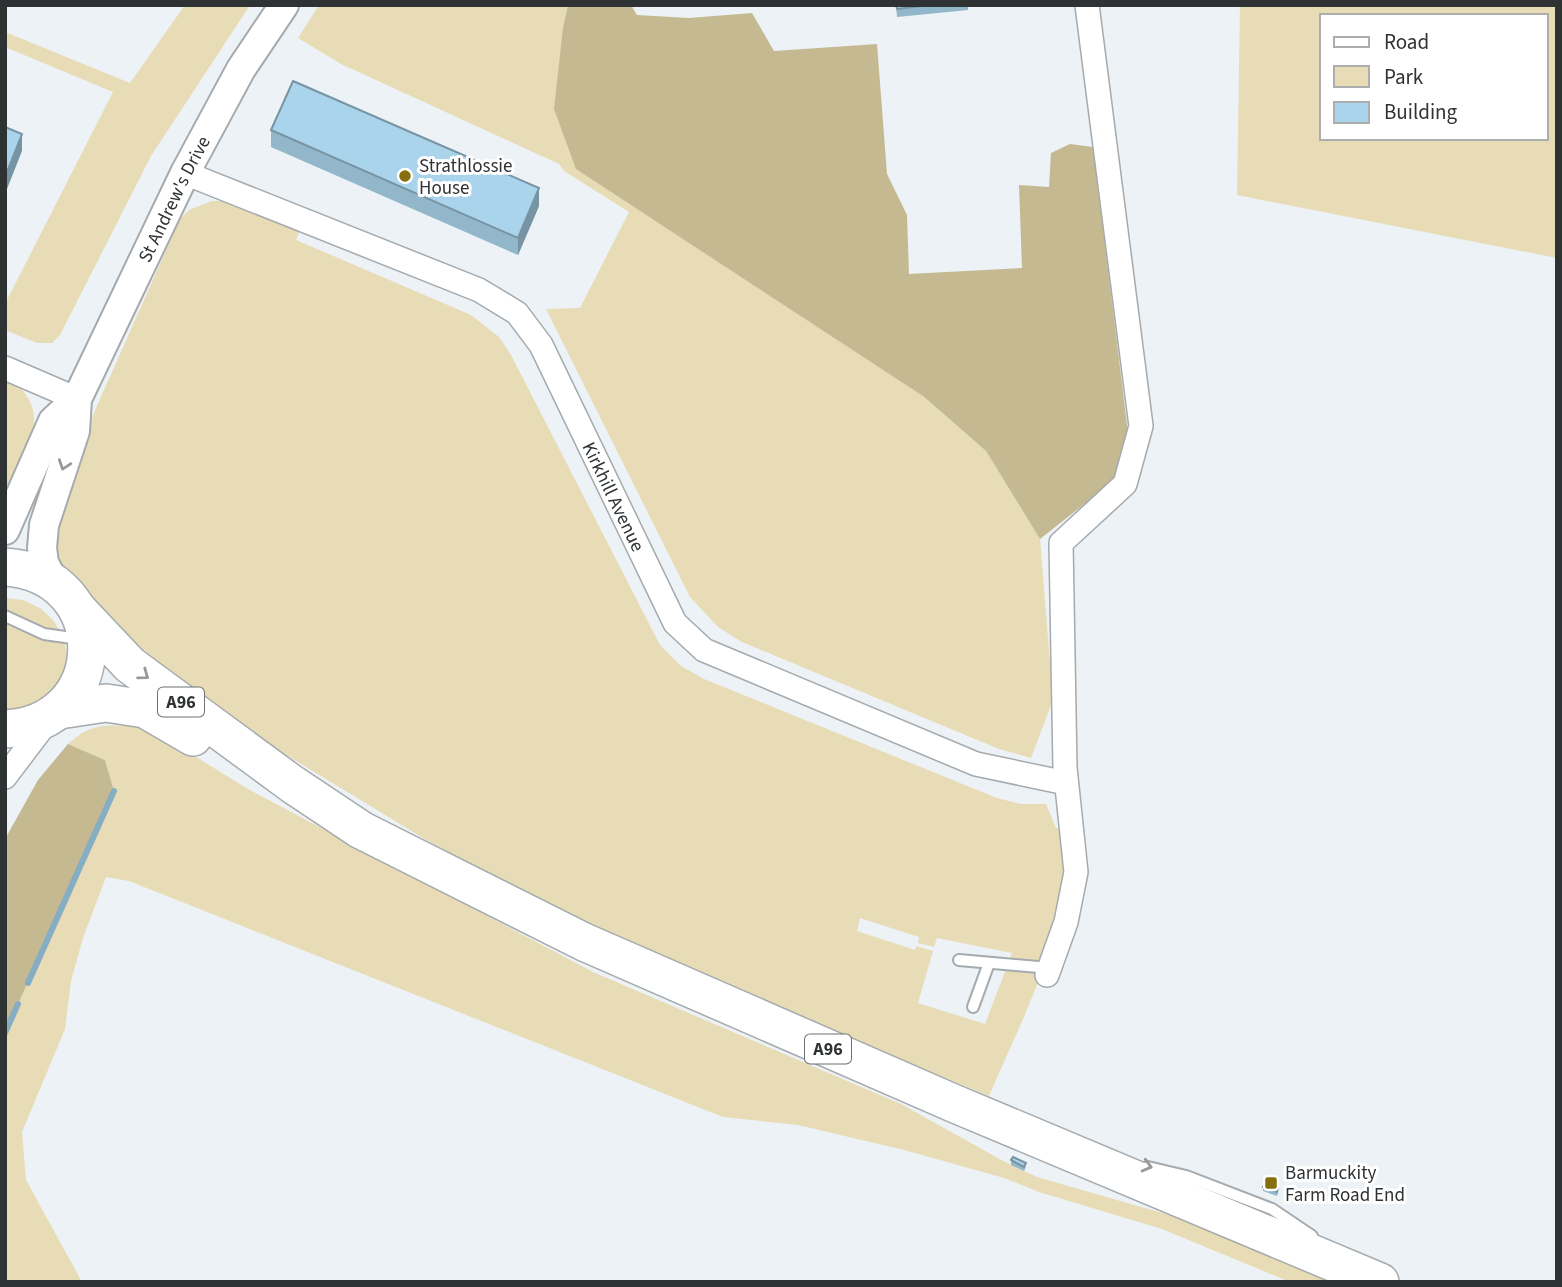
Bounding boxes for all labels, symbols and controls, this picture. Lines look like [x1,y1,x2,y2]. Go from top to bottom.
legend [1320,14,1548,140]
text: Road [1384,27,1429,57]
text: Park [1384,62,1424,92]
text: Building [1384,97,1458,127]
street label: St Andrew's Drive [132,131,218,267]
place label: Strathlossie House [419,153,512,202]
marker: Strathlossie House [397,168,413,184]
street label: Kirkhill Avenue [575,438,651,557]
one-way arrow [58,459,72,471]
one-way arrow [136,667,149,679]
road number: A96 [158,688,204,716]
road number: A96 [805,1034,851,1064]
one-way arrow [1141,1158,1153,1172]
place label: Barmuckity Farm Road End [1285,1160,1405,1209]
marker: Barmuckity Farm Road End [1263,1175,1279,1191]

